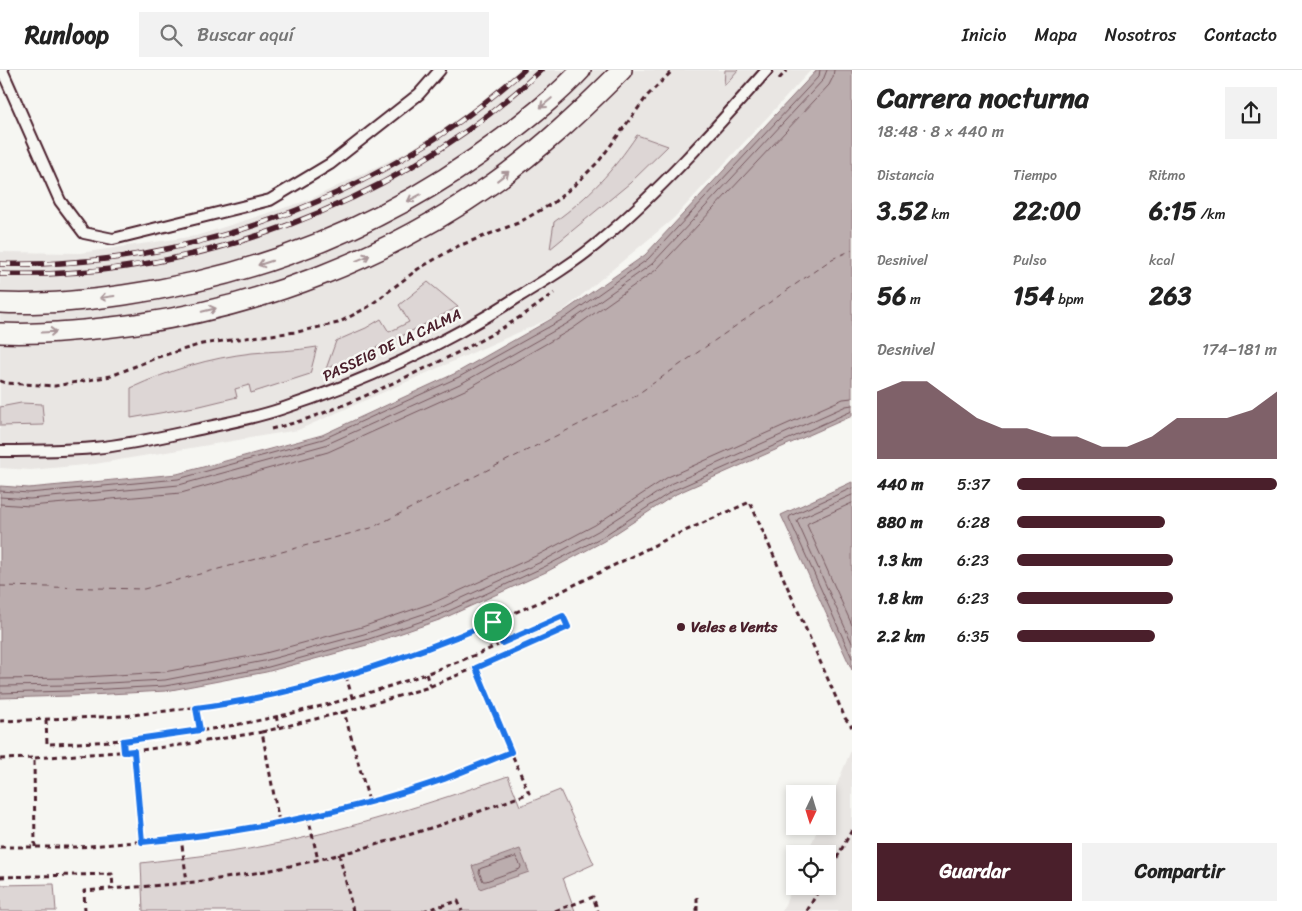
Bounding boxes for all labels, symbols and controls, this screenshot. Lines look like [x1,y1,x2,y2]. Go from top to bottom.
search box [139,12,489,57]
text: Runloop [25,14,109,56]
text: Buscar aquí [197,18,294,51]
text: Inicio [962,19,1007,51]
text: Mapa [1035,19,1077,51]
text: Nosotros [1105,19,1176,51]
text: Contacto [1204,19,1277,51]
icon: search [157,21,185,49]
text: Carrera nocturna [877,73,1089,122]
button: share [1225,87,1277,139]
one-way arrow [539,98,552,109]
text: 18:48 · 8 × 440 m [877,117,1004,146]
text: Distancia [877,163,934,188]
text: Tiempo [1013,163,1057,188]
text: Ritmo [1149,163,1185,188]
one-way arrow [496,170,509,181]
text: 3.52 [877,188,928,233]
text: 22:00 [1013,188,1081,233]
text: 6:15 [1149,188,1197,233]
one-way arrow [407,193,421,203]
text: km [928,202,950,227]
text: /km [1197,202,1226,227]
text: Desnivel [877,248,928,273]
text: Pulso [1013,248,1047,273]
text: kcal [1149,248,1174,273]
one-way arrow [355,252,370,262]
one-way arrow [258,259,273,268]
text: 56 [877,273,906,318]
text: 154 [1013,273,1055,318]
text: 263 [1149,273,1191,318]
text: m [906,287,921,312]
text: bpm [1055,287,1084,312]
one-way arrow [99,293,115,303]
street label: PASSEIG DE LA CALMA [318,301,466,389]
one-way arrow [201,305,217,314]
one-way arrow [40,328,56,337]
text: Desnivel [877,335,935,364]
text: 174–181 m [1202,335,1277,364]
text: 440 m [877,470,924,499]
text: 5:37 [957,470,990,499]
text: 880 m [877,508,923,537]
text: 6:28 [957,508,990,537]
text: 1.3 km [877,546,922,575]
text: 6:23 [957,546,989,575]
text: 1.8 km [877,584,923,613]
text: 6:23 [957,584,989,613]
pin [472,601,514,643]
icon: arrive [479,608,507,636]
place label: Veles e Vents [691,614,778,640]
marker: Veles e Vents [675,621,687,633]
text: 2.2 km [877,622,925,651]
text: 6:35 [957,622,989,651]
north arrow [786,785,836,835]
map controls [786,785,836,895]
button: Guardar [877,843,1072,901]
button: Compartir [1082,843,1277,901]
button: locate [786,845,836,895]

